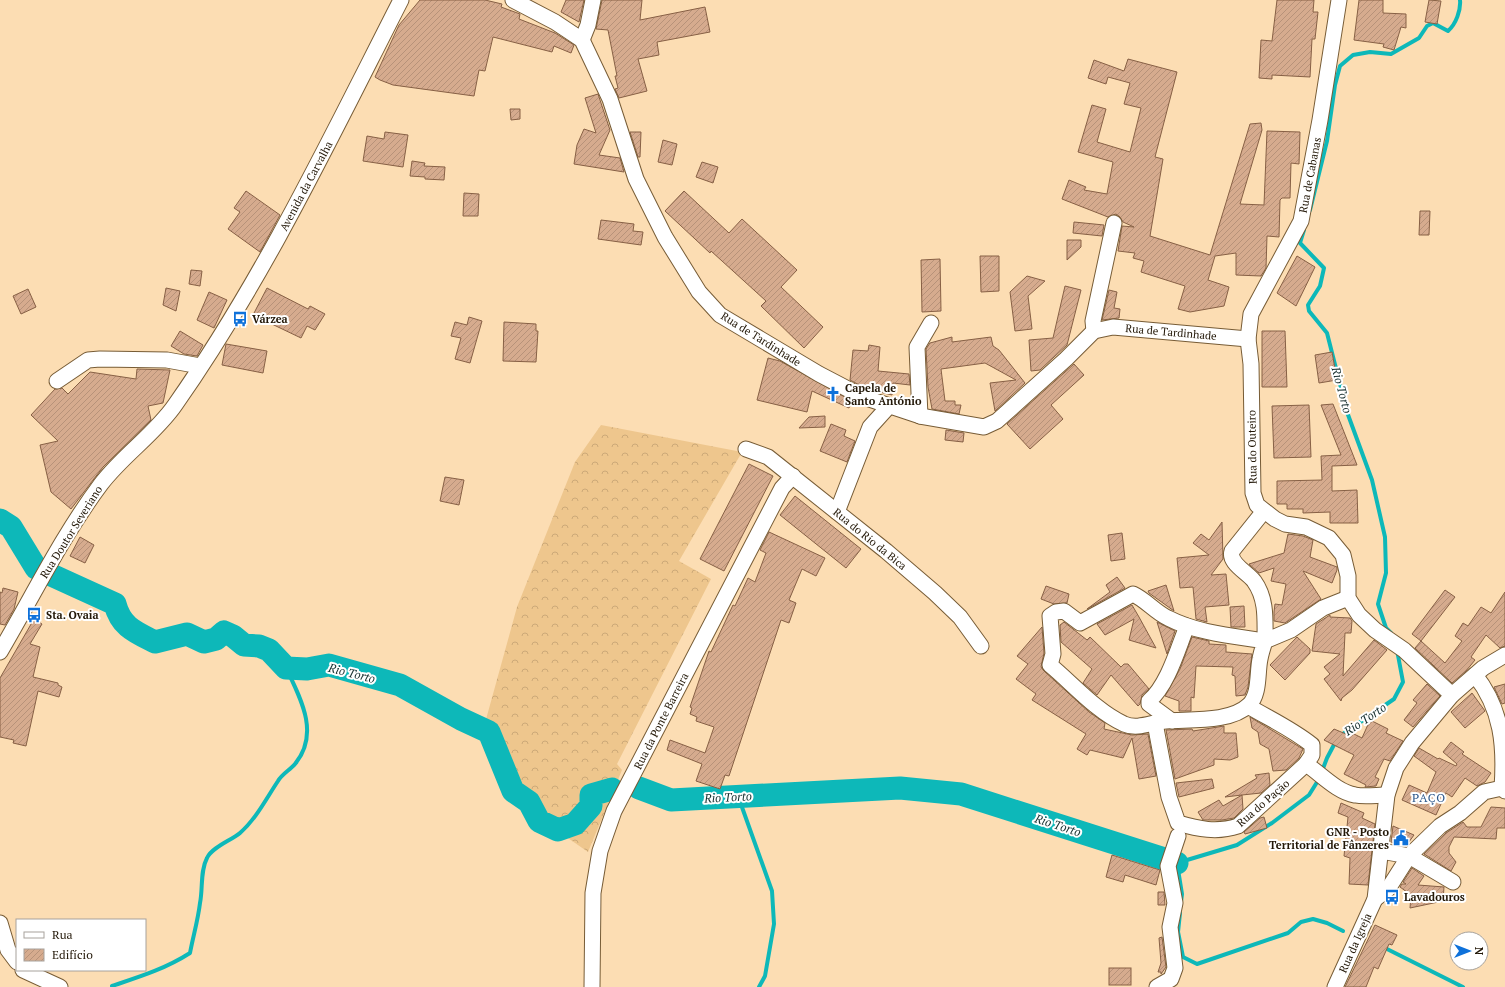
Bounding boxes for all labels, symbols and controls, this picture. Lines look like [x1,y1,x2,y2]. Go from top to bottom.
street label: Rua de Cabanas [1296,136,1324,214]
street label: Avenida da Carvalha [276,138,336,233]
street label: Rua de Tardinhade [718,309,804,369]
bus stop icon: Várzea [231,310,249,328]
place label: Várzea [252,312,288,326]
street label: Rua de Tardinhade [1125,321,1218,343]
water label: Rio Torto [1328,364,1355,415]
place label: Capela de Santo António [845,381,922,408]
church icon: Capela de Santo António [824,385,842,403]
street label: Rua do Outeiro [1244,410,1260,484]
street label: Rua Doutor Severiano [37,483,105,581]
street label: Rua do Rio da Bica [830,505,910,573]
bus stop icon: Sta. Ovaia [25,606,43,624]
place label: Sta. Ovaia [46,608,99,622]
water label: Rio Torto [326,660,377,686]
street label: Rua da Ponte Barreira [631,670,692,772]
water label: Rio Torto [1340,699,1389,739]
street label: Rua do Pação [1234,776,1292,830]
water label: Rio Torto [703,788,752,806]
district label: PAÇO [1412,790,1446,805]
water label: Rio Torto [1032,810,1083,839]
place label: GNR - Posto Territorial de Fânzeres [1269,825,1389,852]
public building icon: GNR - Posto Territorial de Fânzeres [1392,829,1410,847]
bus stop icon: Lavadouros [1383,888,1401,906]
place label: Lavadouros [1404,890,1465,904]
street label: Rua da Igreja [1336,911,1375,975]
legend [16,919,146,971]
text: Rua [52,927,73,942]
north arrow [1449,931,1489,971]
text: Edifício [52,947,93,962]
text: N [1472,947,1486,956]

